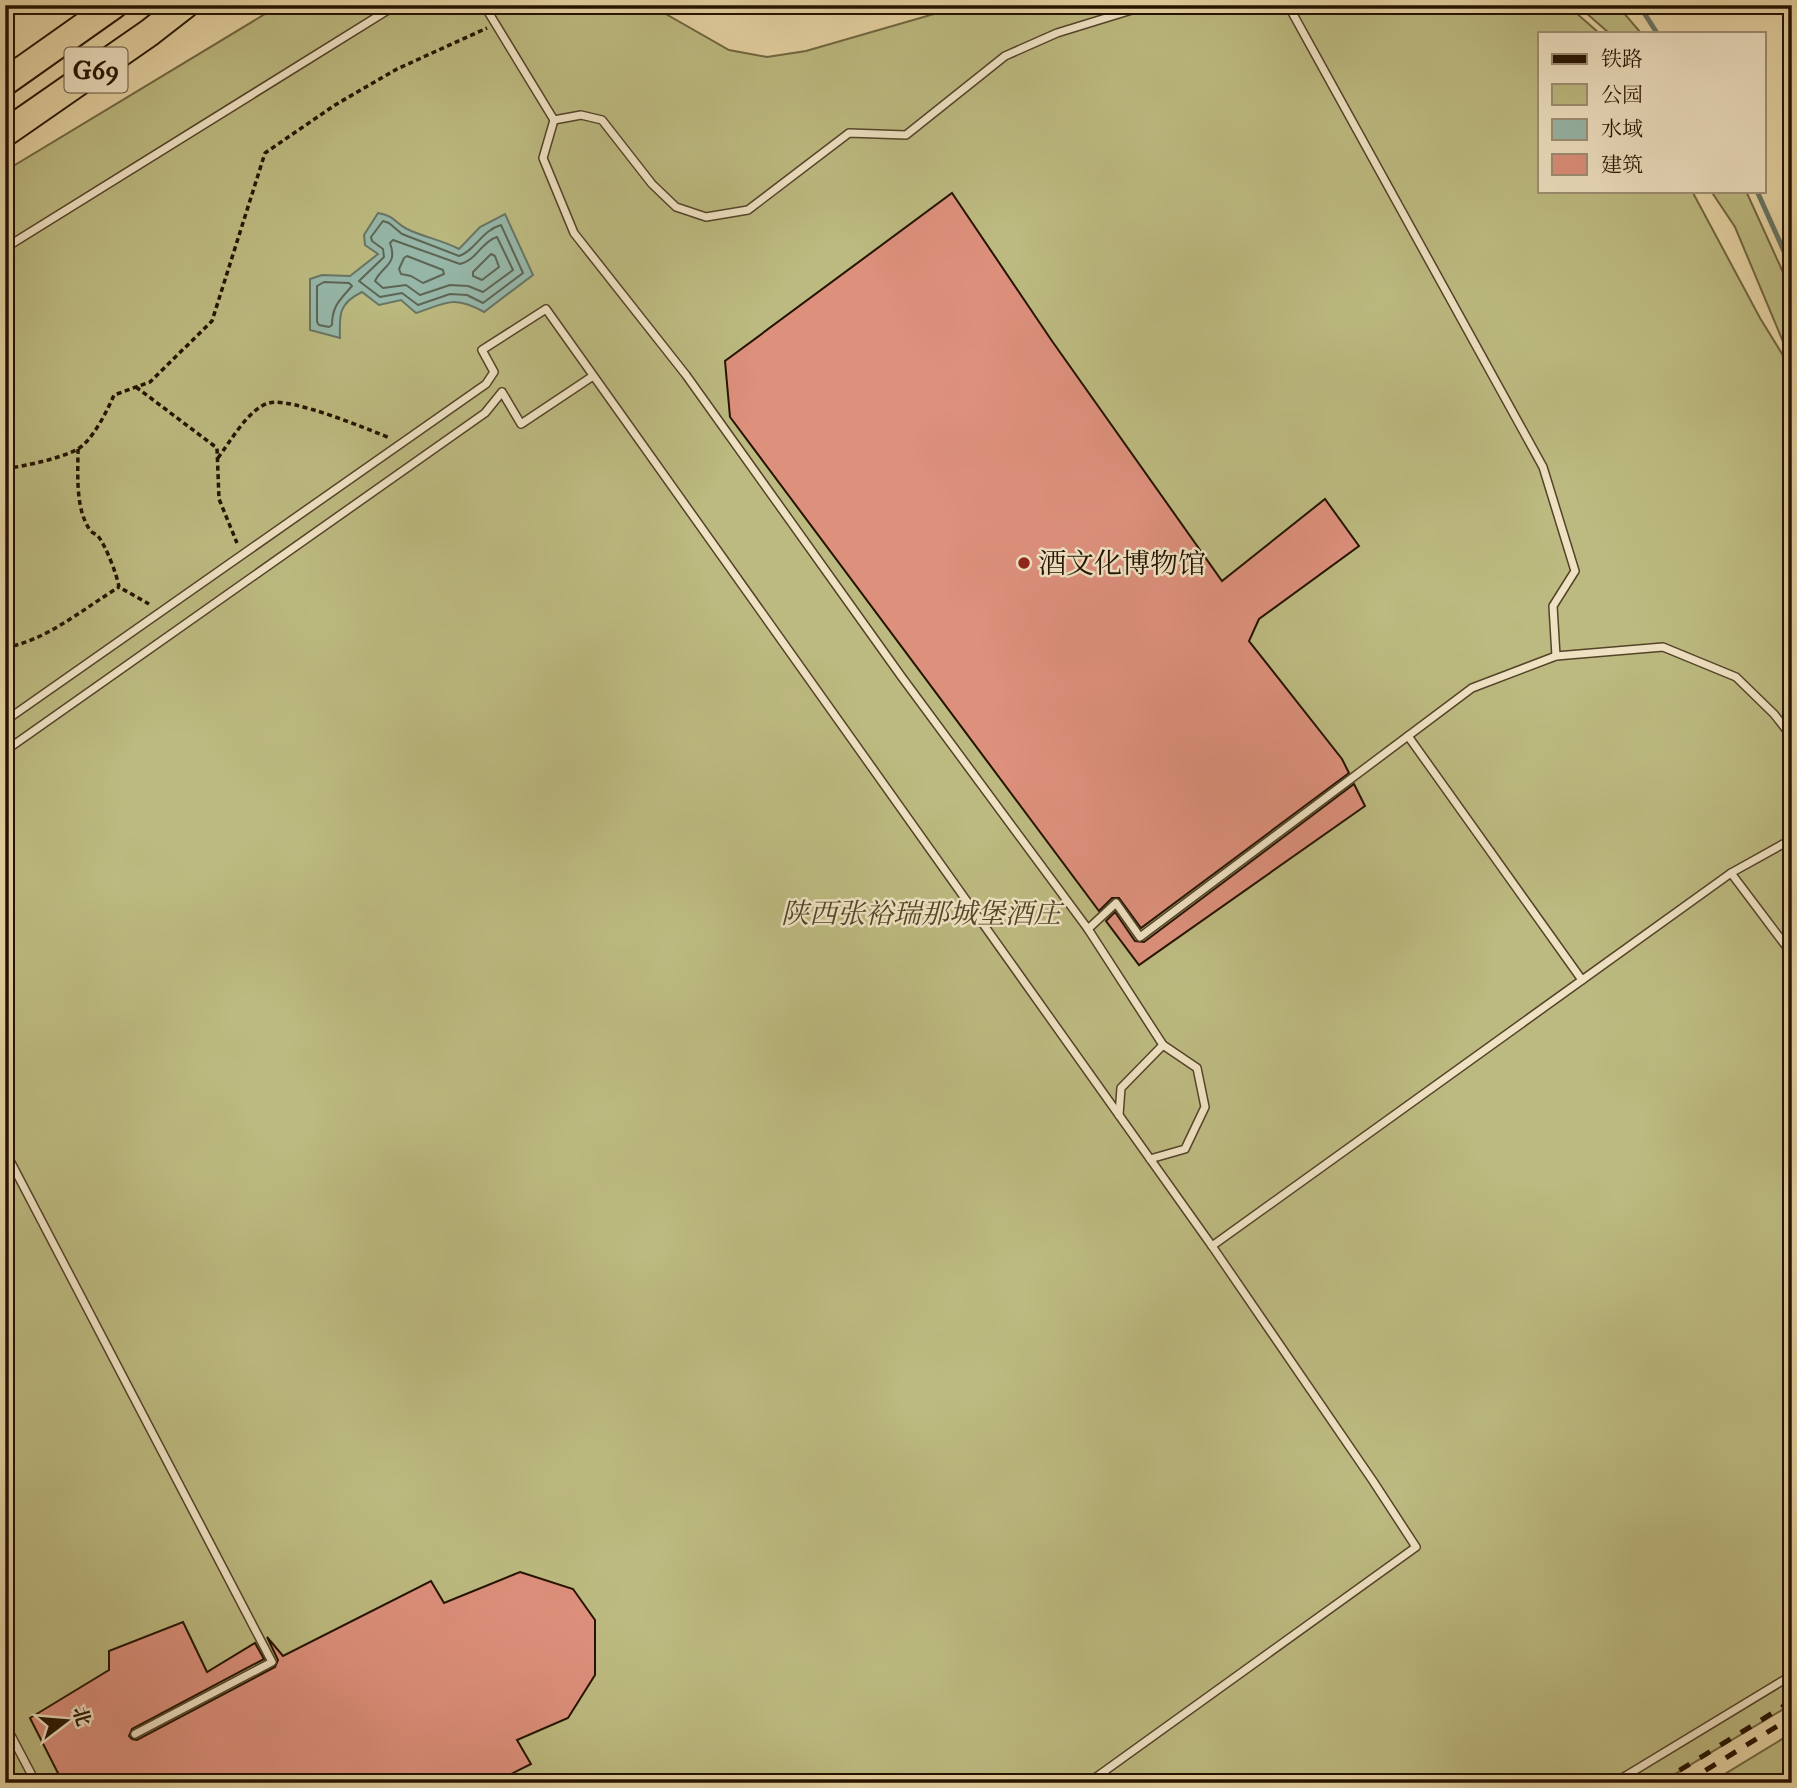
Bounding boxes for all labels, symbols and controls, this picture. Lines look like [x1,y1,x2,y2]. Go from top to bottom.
legend [1538,32,1766,192]
text: 铁路 [1601,46,1643,72]
road number: G69 [64,48,128,92]
text: 公园 [1601,82,1643,108]
text: 水域 [1601,116,1643,142]
text: 建筑 [1601,152,1643,178]
place label: 酒文化博物馆 [1038,546,1206,581]
marker: 酒文化博物馆 [1016,555,1032,571]
park label: 陕西张裕瑞那城堡酒庄 [781,896,1065,931]
north arrow [32,1686,102,1756]
text: 北 [68,1704,96,1729]

